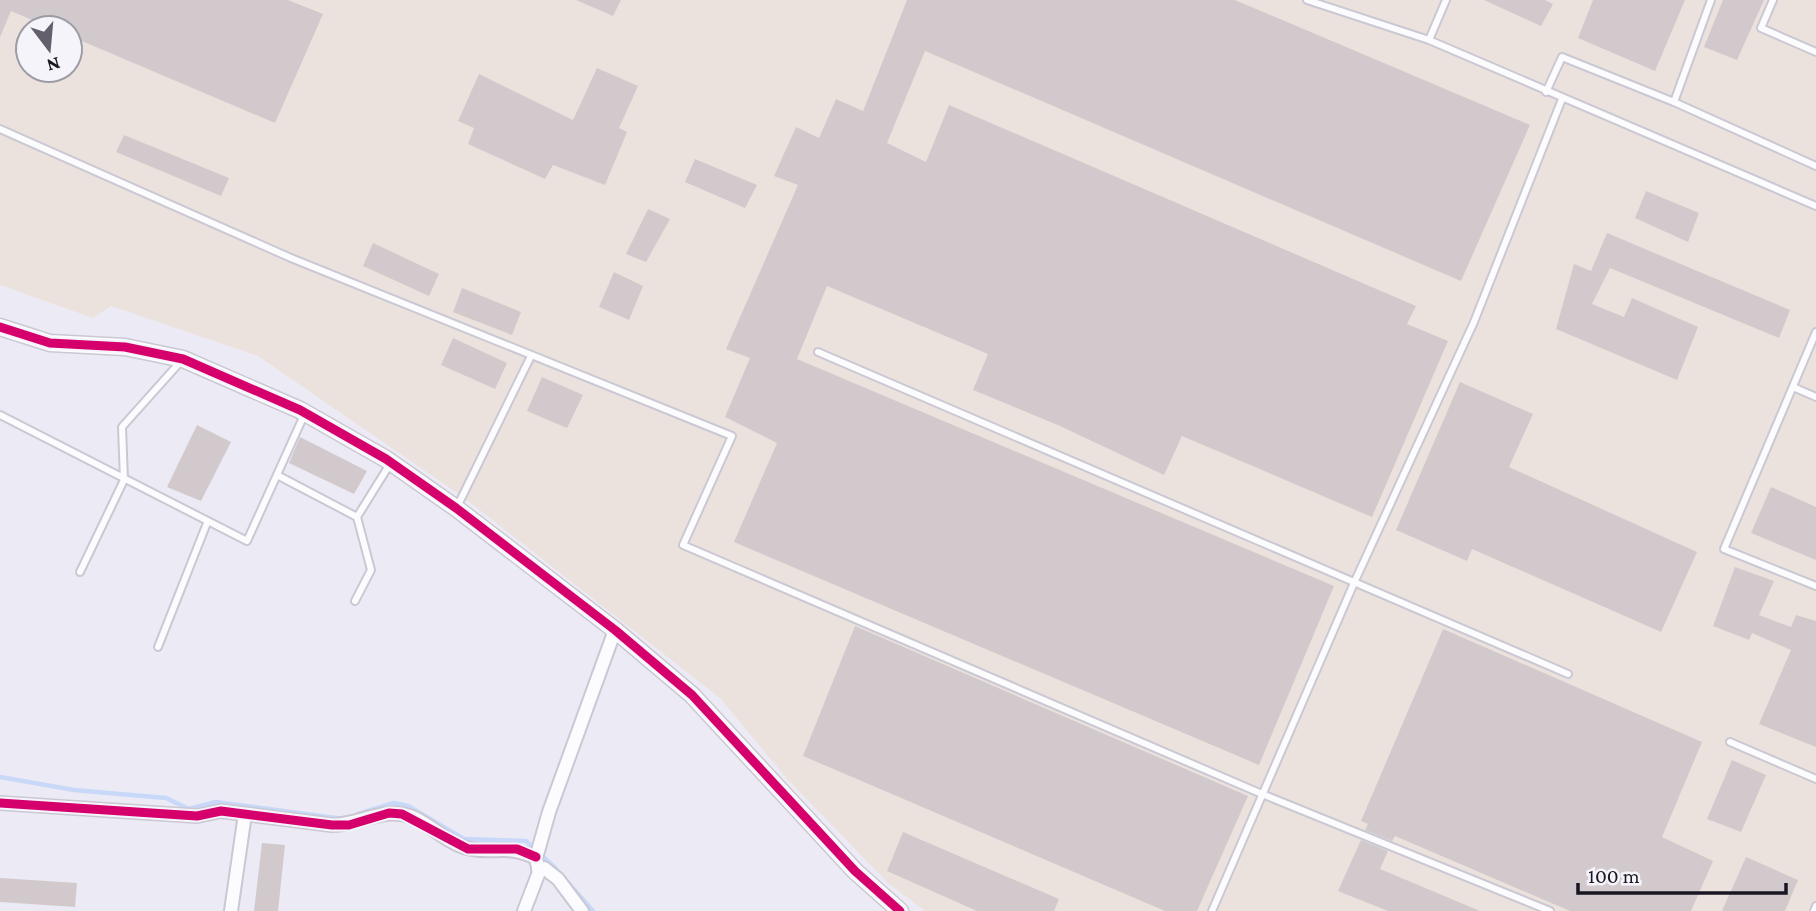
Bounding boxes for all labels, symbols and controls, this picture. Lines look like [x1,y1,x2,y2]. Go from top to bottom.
north arrow [14,14,84,84]
text: N [44,53,63,77]
scale bar [1578,852,1786,896]
text: 100 m [1588,864,1640,888]

